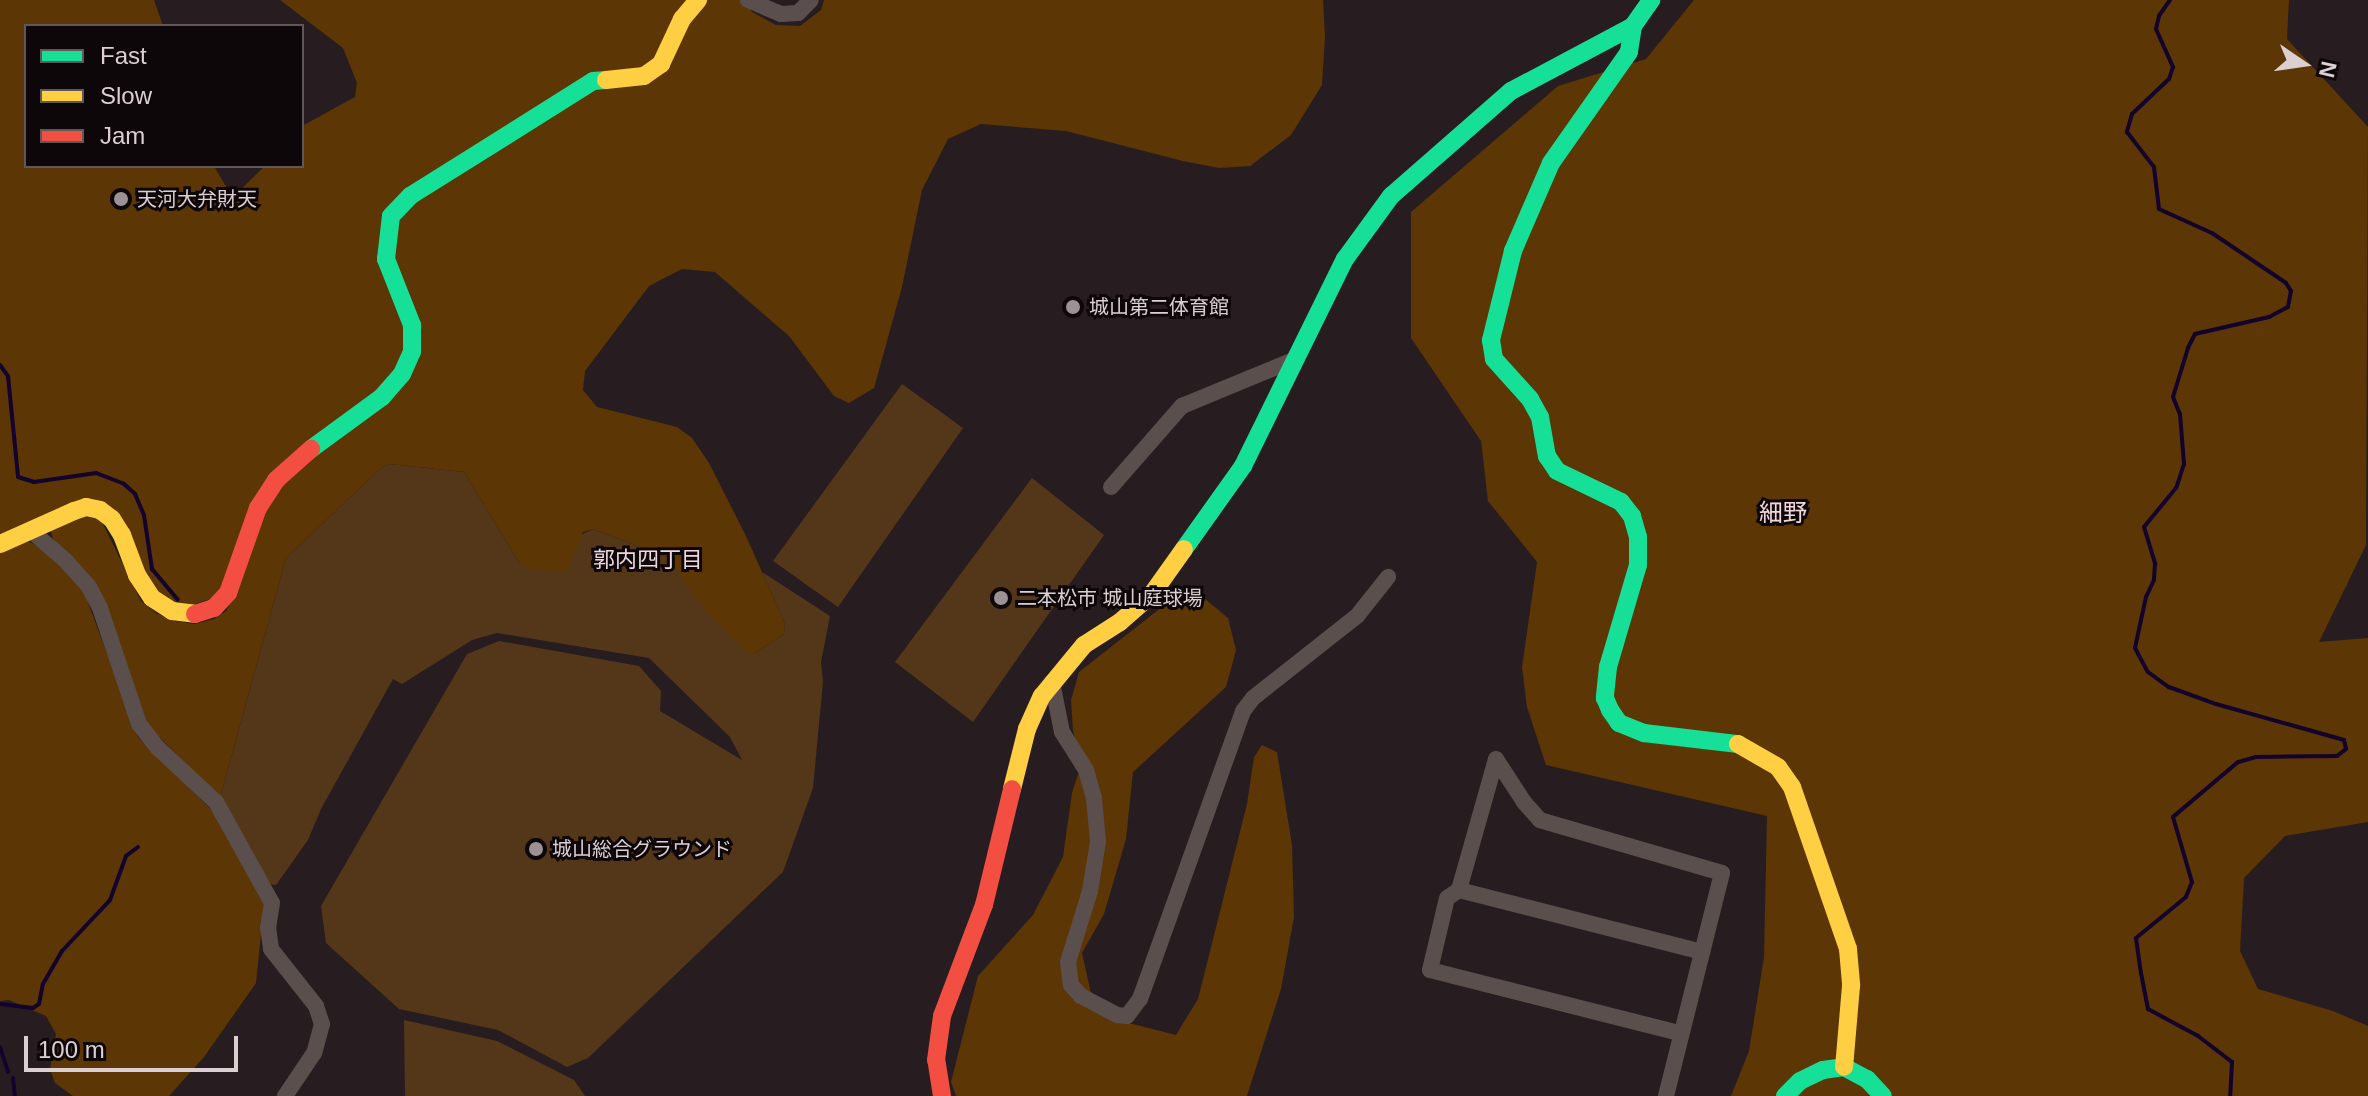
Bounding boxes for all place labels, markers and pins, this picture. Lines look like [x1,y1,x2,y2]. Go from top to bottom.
place label: 天河大弁財天 [137,187,257,211]
marker: 天河大弁財天 [112,190,130,208]
place label: 城山第二体育館 [1089,295,1229,319]
marker: 城山第二体育館 [1064,298,1082,316]
place label: 二本松市 城山庭球場 [1017,586,1203,610]
marker: 二本松市 城山庭球場 [992,589,1010,607]
place label: 城山総合グラウンド [552,837,732,861]
marker: 城山総合グラウンド [527,840,545,858]

